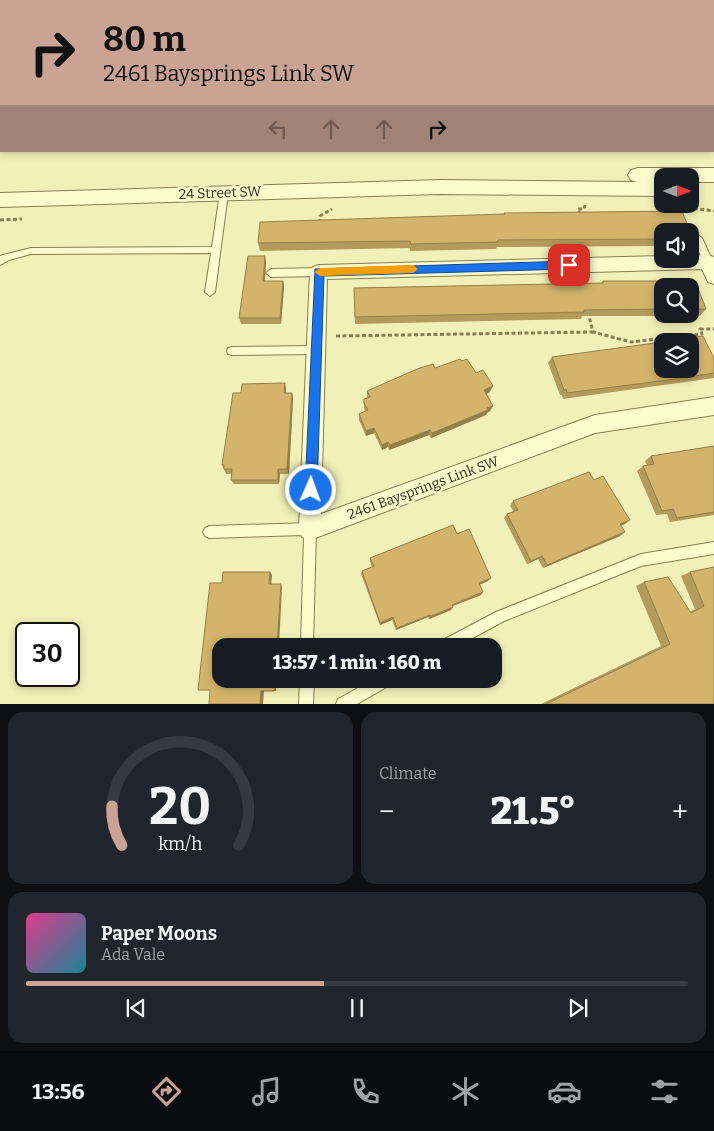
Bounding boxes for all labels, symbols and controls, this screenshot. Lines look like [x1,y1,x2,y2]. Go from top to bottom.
text: 80 m [103,18,186,60]
icon: right [20,20,85,85]
text: 2461 Baysprings Link SW [103,60,354,87]
icon: left [264,115,292,143]
icon: ahead [317,115,345,143]
icon: ahead [370,115,398,143]
icon: right [423,115,451,143]
north arrow [654,168,699,212]
map controls [654,168,699,378]
street label: 24 Street SW [178,183,262,203]
button: sound [654,223,699,268]
pin [548,244,590,286]
icon: arrive [555,251,583,279]
button: search [654,278,699,323]
button: layers [654,333,699,378]
street label: 2461 Baysprings Link SW [345,452,502,523]
position arrow [284,463,336,515]
speed limit sign: 30 [15,622,80,687]
text: 13:57 · 1 min · 160 m [273,651,441,674]
text: Climate [379,764,437,783]
text: 20 [149,775,212,838]
text: 21.5° [490,788,576,834]
text: − [379,795,394,828]
text: + [672,795,688,828]
text: km/h [158,833,203,855]
text: Paper Moons [101,922,217,945]
text: Ada Vale [101,945,165,964]
icon: previous [122,994,150,1022]
icon: pause [343,994,371,1022]
icon: next [564,994,592,1022]
icon: directions [149,1074,184,1109]
icon: music [249,1074,284,1109]
icon: phone [348,1074,383,1109]
icon: climate [448,1074,483,1109]
icon: car [547,1074,582,1109]
icon: filters [647,1074,682,1109]
text: 13:56 [32,1078,85,1105]

